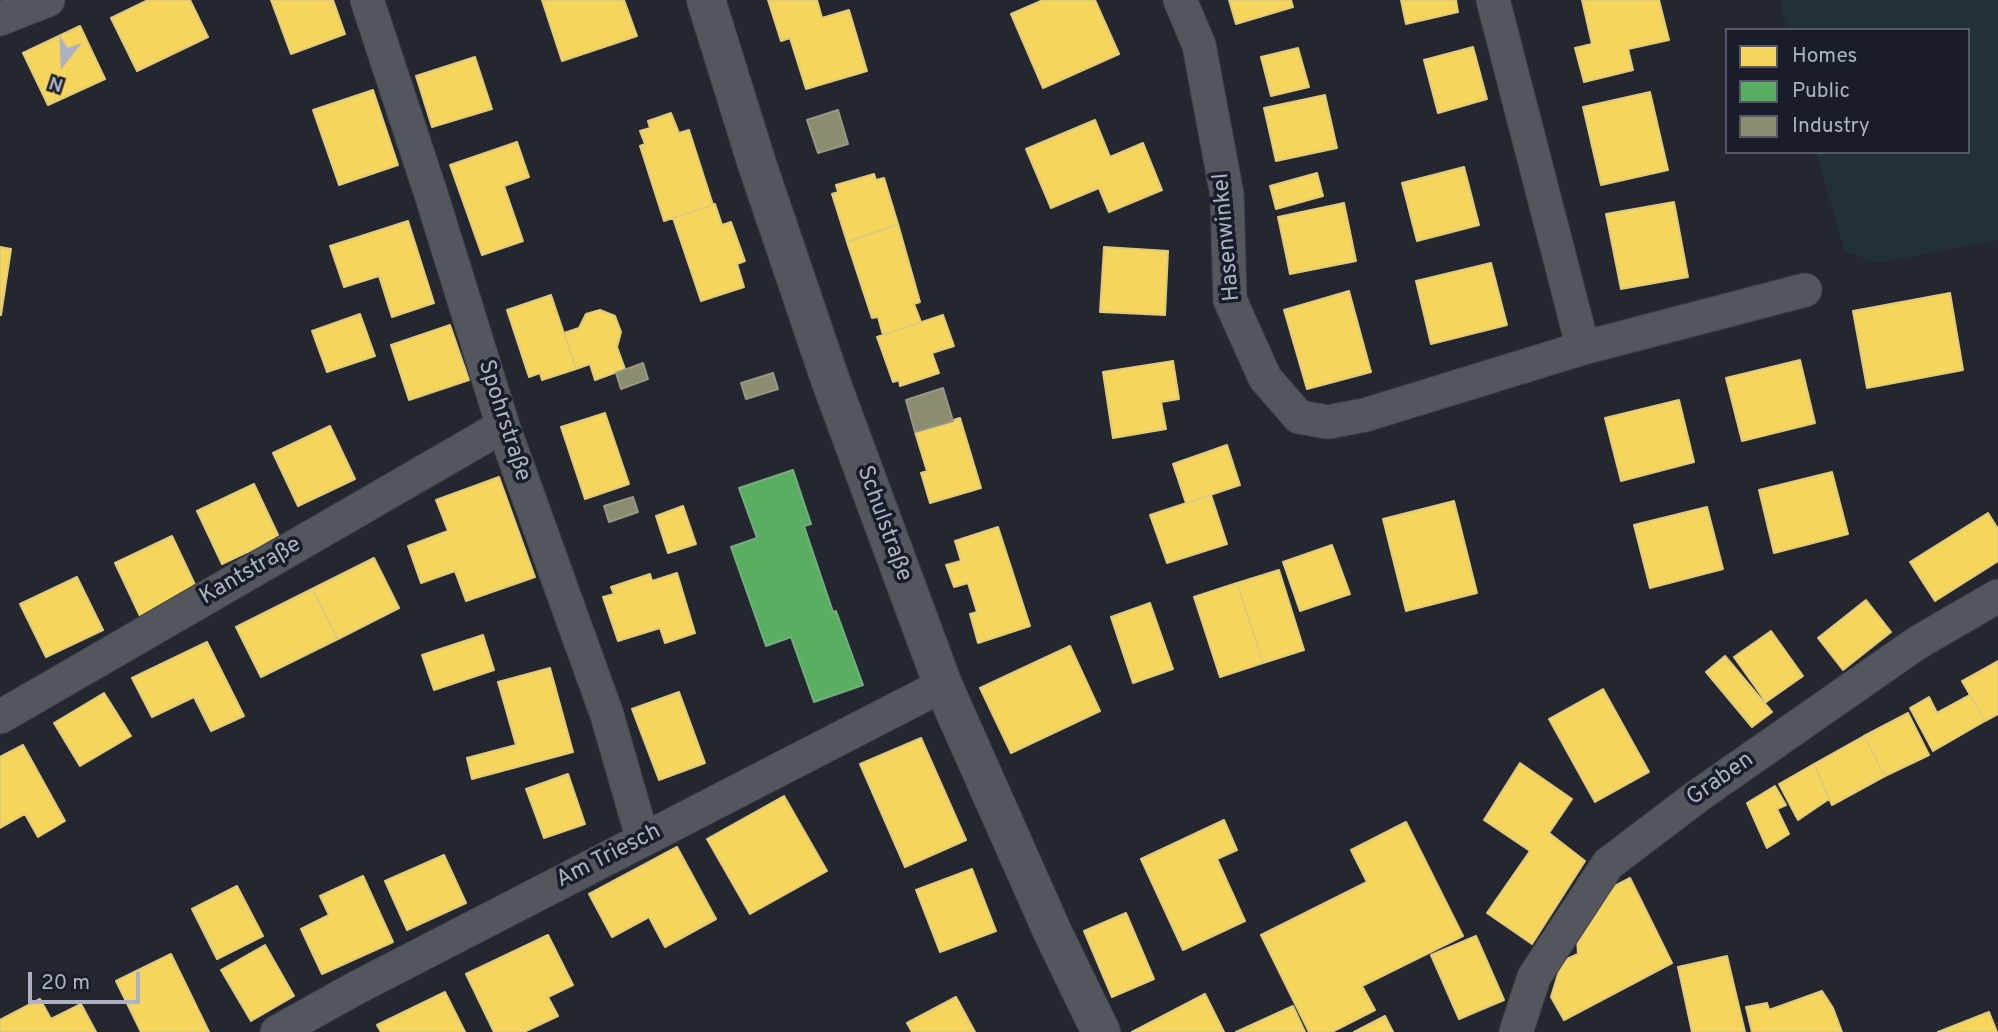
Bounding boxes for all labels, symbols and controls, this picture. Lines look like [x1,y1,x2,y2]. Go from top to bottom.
north arrow [28,28,98,98]
legend [1725,28,1970,154]
text: Homes [1792,43,1857,70]
text: N [46,69,67,96]
text: Public [1792,78,1850,105]
text: Industry [1792,113,1870,140]
street label: Hasenwinkel [1209,172,1247,302]
street label: Spohrstraße [470,357,536,485]
street label: Schulstraße [849,463,917,585]
street label: Kantstraße [195,532,307,612]
street label: Graben [1682,747,1760,813]
street label: Am Triesch [552,819,666,895]
scale bar [32,958,144,1002]
text: 20 m [41,970,90,997]

